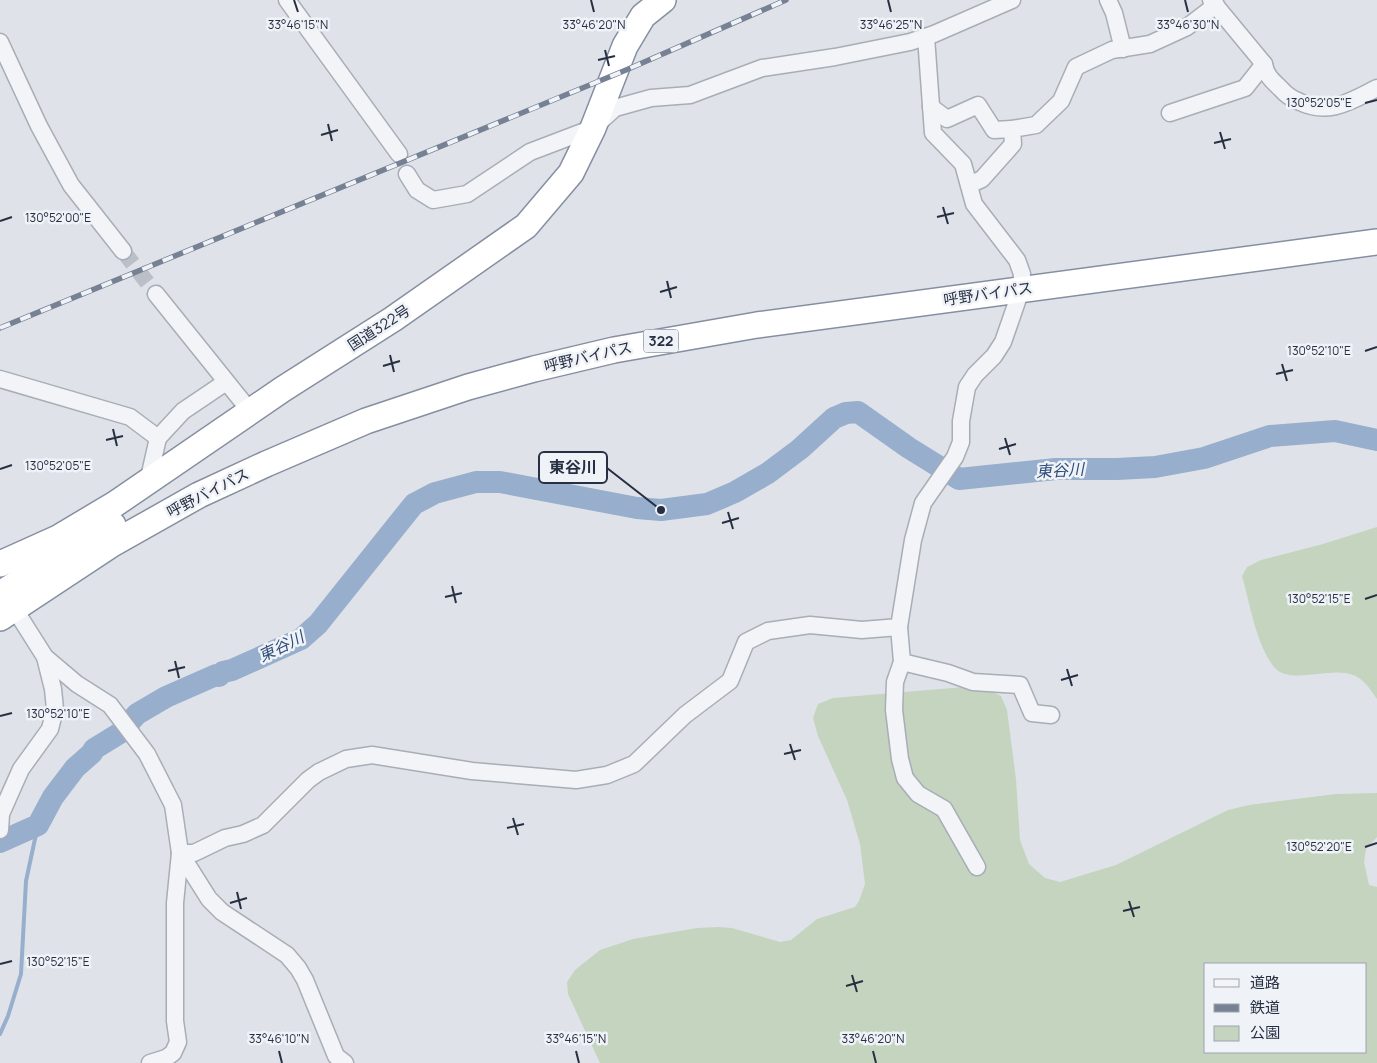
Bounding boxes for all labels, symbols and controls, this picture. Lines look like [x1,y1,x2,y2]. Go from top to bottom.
text: 33°46'15"N [268,16,328,33]
text: 33°46'20"N [563,16,625,33]
text: 33°46'25"N [860,16,922,33]
text: 33°46'30"N [1157,16,1219,33]
text: 130°52'05"E [1286,94,1352,111]
text: 130°52'00"E [25,209,91,226]
street label: 呼野バイパス [942,277,1034,310]
street label: 国道322号 [343,300,414,356]
road number: 322 [644,330,678,352]
street label: 呼野バイパス [542,336,634,377]
text: 130°52'10"E [1287,342,1351,359]
callout: 東谷川 [539,452,607,483]
text: 東谷川 [549,456,597,478]
text: 130°52'05"E [25,457,91,474]
water label: 東谷川 [1035,458,1087,482]
street label: 呼野バイパス [163,463,253,522]
text: 130°52'15"E [1287,590,1351,607]
water label: 東谷川 [255,625,309,666]
text: 130°52'10"E [26,705,90,722]
text: 130°52'20"E [1286,838,1352,855]
text: 130°52'15"E [26,953,90,970]
legend [1204,963,1367,1053]
text: 道路 [1250,972,1280,993]
text: 鉄道 [1250,997,1280,1018]
text: 公園 [1250,1022,1280,1043]
text: 33°46'10"N [249,1030,309,1047]
text: 33°46'15"N [546,1030,606,1047]
text: 33°46'20"N [842,1030,904,1047]

